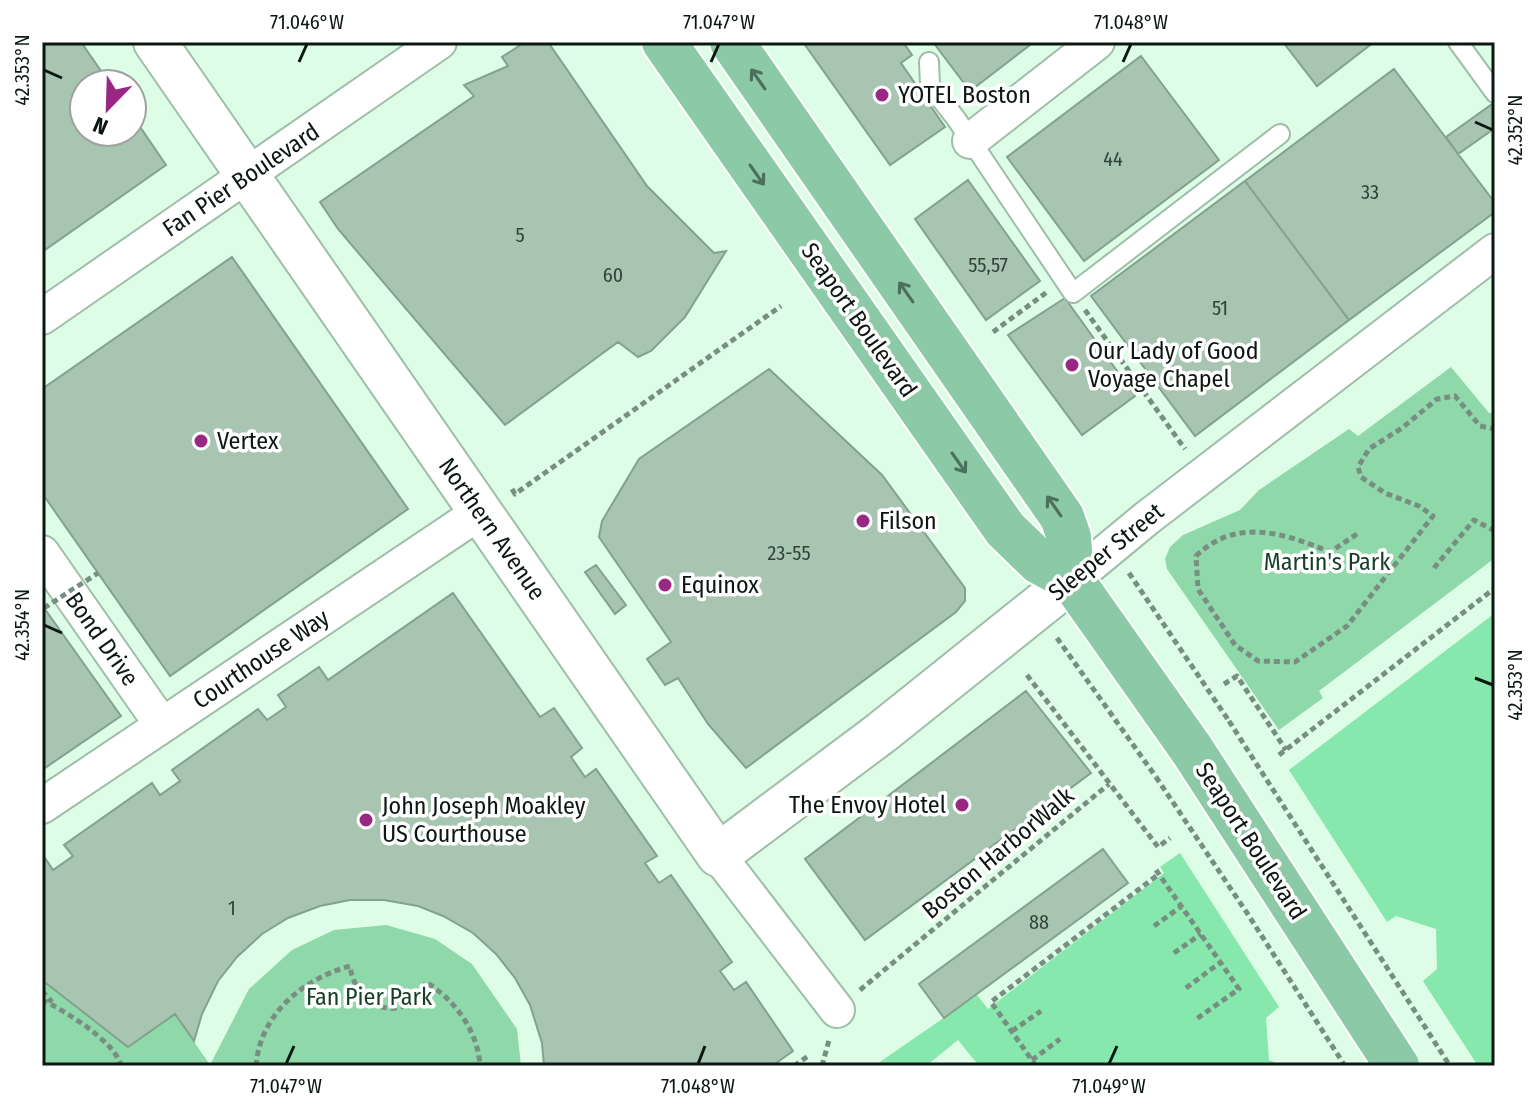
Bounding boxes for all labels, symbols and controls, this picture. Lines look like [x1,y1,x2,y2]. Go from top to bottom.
text: 71.046°W [270,10,344,34]
text: 71.047°W [683,10,755,34]
text: 71.048°W [1094,10,1168,34]
text: 42.353°N [10,34,34,106]
north arrow [68,68,148,148]
one-way arrow [749,68,766,90]
place label: YOTEL Boston [898,81,1031,109]
marker: YOTEL Boston [873,86,891,104]
text: 42.352°N [1503,95,1527,166]
text: N [89,111,112,141]
street label: Fan Pier Boulevard [158,117,324,243]
house number: 44 [1103,147,1123,171]
one-way arrow [749,163,765,185]
house number: 33 [1361,180,1379,204]
house number: 5 [515,223,525,247]
street label: Seaport Boulevard [795,238,923,402]
house number: 55,57 [968,253,1008,277]
house number: 60 [603,263,623,287]
one-way arrow [898,281,914,303]
house number: 51 [1212,296,1228,320]
place label: Our Lady of Good Voyage Chapel [1088,337,1259,393]
marker: Our Lady of Good Voyage Chapel [1063,356,1081,374]
place label: Vertex [217,427,279,455]
marker: Vertex [192,432,210,450]
one-way arrow [951,452,967,474]
street label: Northern Avenue [433,453,551,605]
one-way arrow [1046,495,1062,517]
street label: Sleeper Street [1043,497,1169,607]
place label: Filson [879,507,937,535]
marker: Filson [854,512,872,530]
house number: 23-55 [767,541,811,565]
park label: Martin's Park [1264,548,1391,576]
place label: Equinox [681,571,759,599]
marker: Equinox [656,576,674,594]
street label: Bond Drive [60,587,144,691]
text: 42.354°N [10,589,34,661]
street label: Courthouse Way [188,603,335,715]
text: 42.353°N [1503,649,1527,721]
street label: Seaport Boulevard [1190,757,1312,925]
street label: Boston HarborWalk [917,781,1080,925]
place label: The Envoy Hotel [789,791,946,819]
place label: John Joseph Moakley US Courthouse [382,792,586,848]
marker: The Envoy Hotel [953,796,971,814]
marker: John Joseph Moakley US Courthouse [357,811,375,829]
house number: 1 [228,896,236,920]
house number: 88 [1029,910,1049,934]
park label: Fan Pier Park [306,983,433,1011]
text: 71.047°W [250,1074,322,1098]
text: 71.048°W [661,1074,735,1098]
text: 71.049°W [1072,1074,1146,1098]

